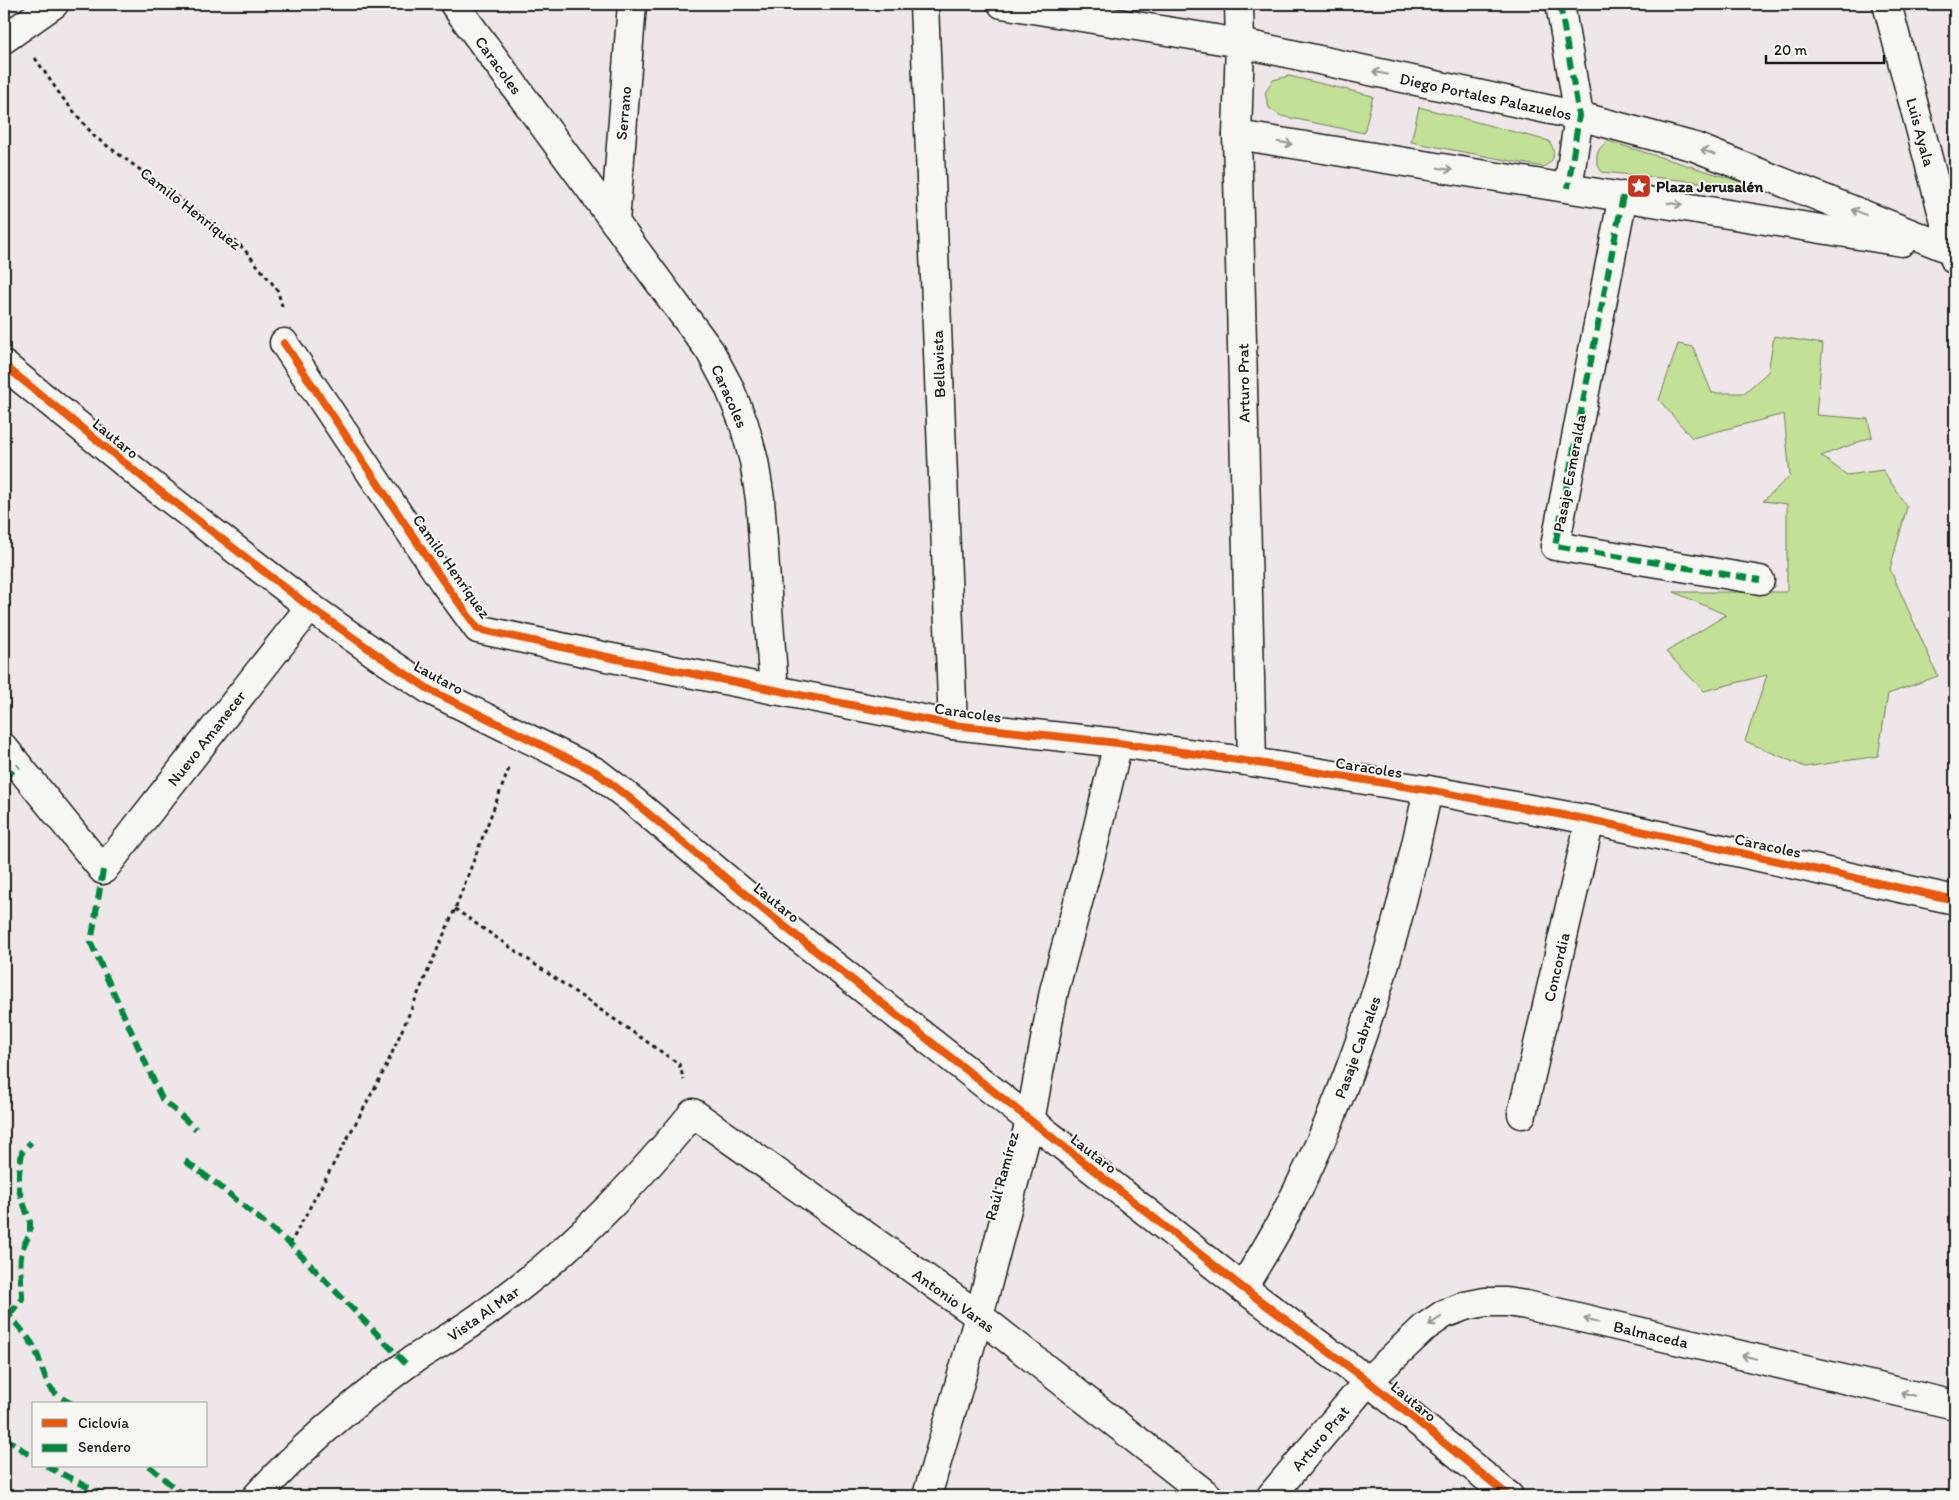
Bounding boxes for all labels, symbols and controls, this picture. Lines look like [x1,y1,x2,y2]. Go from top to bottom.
street label: Caracoles [471,32,526,98]
scale bar [1766,32,1884,64]
text: 20 m [1774,41,1808,59]
one-way arrow [1372,68,1388,77]
street label: Diego Portales Palazuelos [1398,69,1574,124]
street label: Serrano [612,85,635,141]
street label: Luis Ayala [1902,96,1939,169]
one-way arrow [1277,139,1293,149]
one-way arrow [1701,146,1716,156]
street label: Camilo Henríquez [136,163,245,254]
one-way arrow [1437,164,1453,174]
place icon: Plaza Jerusalén [1626,173,1652,199]
place label: Plaza Jerusalén [1656,177,1764,196]
one-way arrow [1667,200,1683,210]
one-way arrow [1851,207,1866,216]
street label: Bellavista [928,329,949,398]
street label: Arturo Prat [1233,343,1254,423]
street label: Caracoles [707,361,752,431]
street label: Pasaje Esmeralda [1549,412,1590,534]
street label: Lautaro [89,414,143,463]
street label: Camilo Henríquez [409,511,495,622]
street label: Lautaro [411,656,467,699]
street label: Nuevo Amanecer [163,687,250,790]
street label: Caracoles [933,698,1003,727]
street label: Caracoles [1334,753,1404,782]
street label: Caracoles [1733,829,1803,862]
street label: Lautaro [750,878,804,927]
street label: Concordia [1539,930,1574,1004]
street label: Pasaje Cabrales [1330,993,1385,1101]
street label: Raúl Ramírez [981,1129,1023,1223]
street label: Lautaro [1067,1129,1121,1177]
street label: Antonio Varas [909,1264,998,1337]
street label: Vista Al Mar [444,1281,524,1345]
one-way arrow [1584,1315,1600,1324]
one-way arrow [1428,1316,1442,1326]
street label: Balmaceda [1612,1317,1691,1352]
one-way arrow [1742,1352,1758,1361]
street label: Lautaro [1387,1377,1440,1426]
one-way arrow [1900,1389,1916,1398]
legend [32,1402,208,1468]
street label: Arturo Prat [1288,1402,1353,1475]
text: Ciclovía [78,1414,129,1432]
text: Sendero [78,1438,131,1456]

